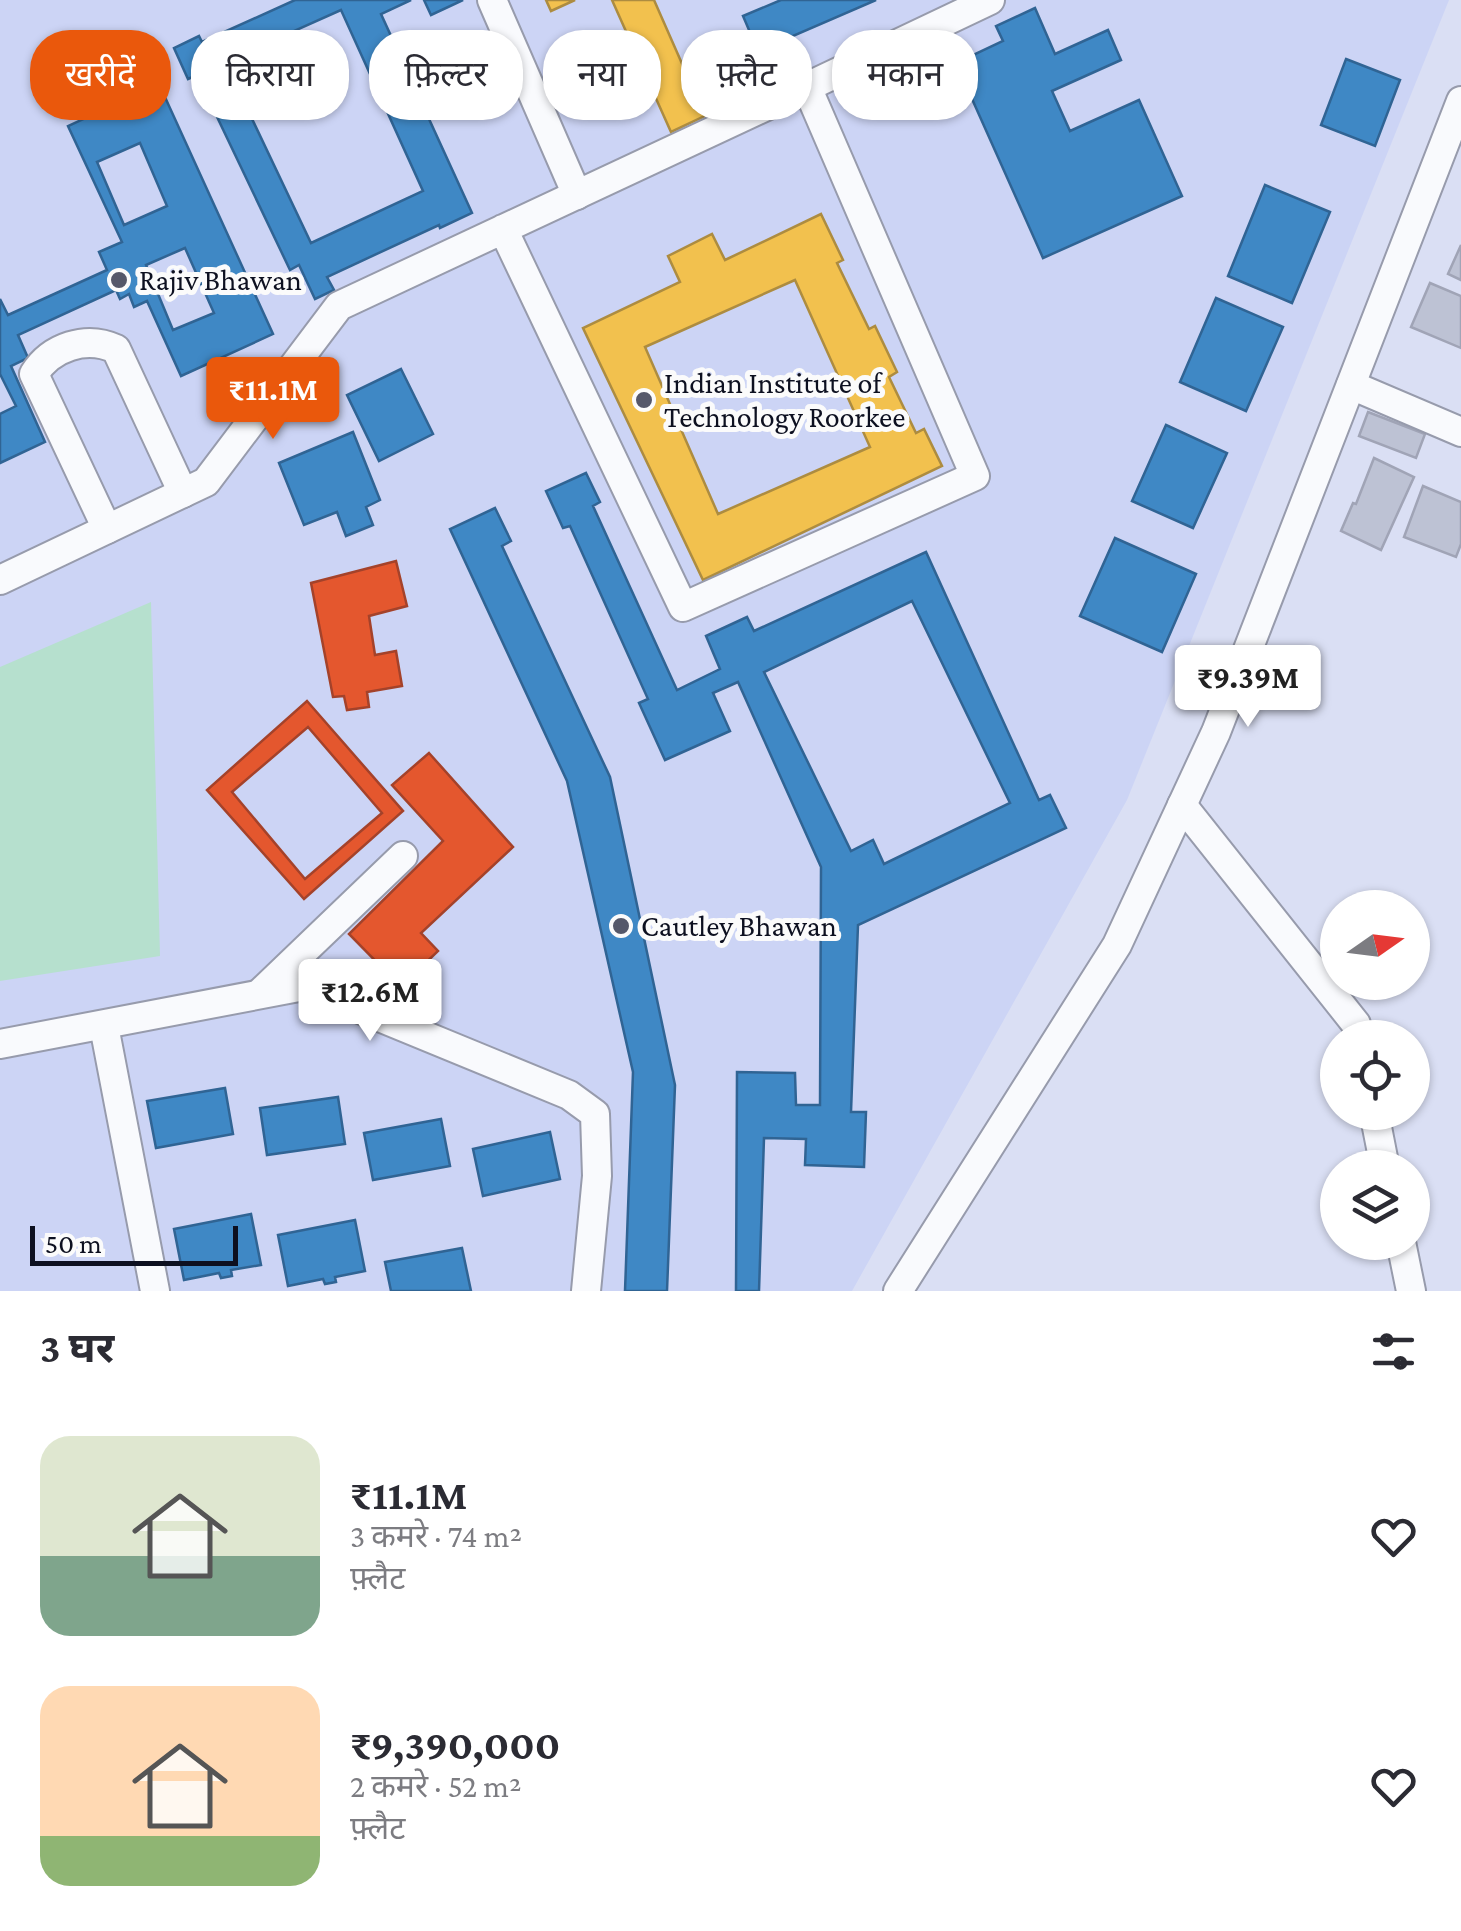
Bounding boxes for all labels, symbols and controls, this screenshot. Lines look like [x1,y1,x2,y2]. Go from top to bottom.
chip: खरीदें [30,30,171,120]
chip: किराया [191,30,349,120]
chip: फ़िल्टर [369,30,523,120]
chip: नया [543,30,661,120]
chip: फ़्लैट [681,30,812,120]
chip: मकान [832,30,978,120]
place label: Rajiv Bhawan [139,263,302,297]
marker: Rajiv Bhawan [108,269,130,291]
pin: ₹11.1M [192,357,354,442]
place label: Indian Institute of Technology Roorkee [664,366,905,434]
text: ₹11.1M [228,371,318,407]
marker: Indian Institute of Technology Roorkee [633,389,655,411]
pin: ₹9.39M [1167,645,1329,730]
text: ₹9.39M [1197,659,1299,695]
north arrow [1320,890,1430,1000]
map controls [1320,890,1430,1260]
place label: Cautley Bhawan [641,909,837,943]
marker: Cautley Bhawan [610,915,632,937]
pin: ₹12.6M [289,959,451,1044]
text: ₹12.6M [321,973,419,1009]
button: locate [1320,1020,1430,1130]
button: layers [1320,1150,1430,1260]
scale bar [30,1221,238,1266]
text: 50 m [45,1228,102,1259]
text: 3 घर [40,1324,114,1371]
icon: filters [1366,1324,1421,1379]
text: ₹11.1M [350,1471,467,1518]
icon: home [120,1476,240,1596]
icon: heart [1366,1509,1421,1564]
text: 3 कमरे · 74 m² [350,1518,522,1554]
text: फ़्लैट [350,1560,405,1596]
text: ₹9,390,000 [350,1721,560,1768]
icon: home [120,1726,240,1846]
icon: heart [1366,1759,1421,1814]
text: 2 कमरे · 52 m² [350,1768,522,1804]
text: फ़्लैट [350,1810,405,1846]

